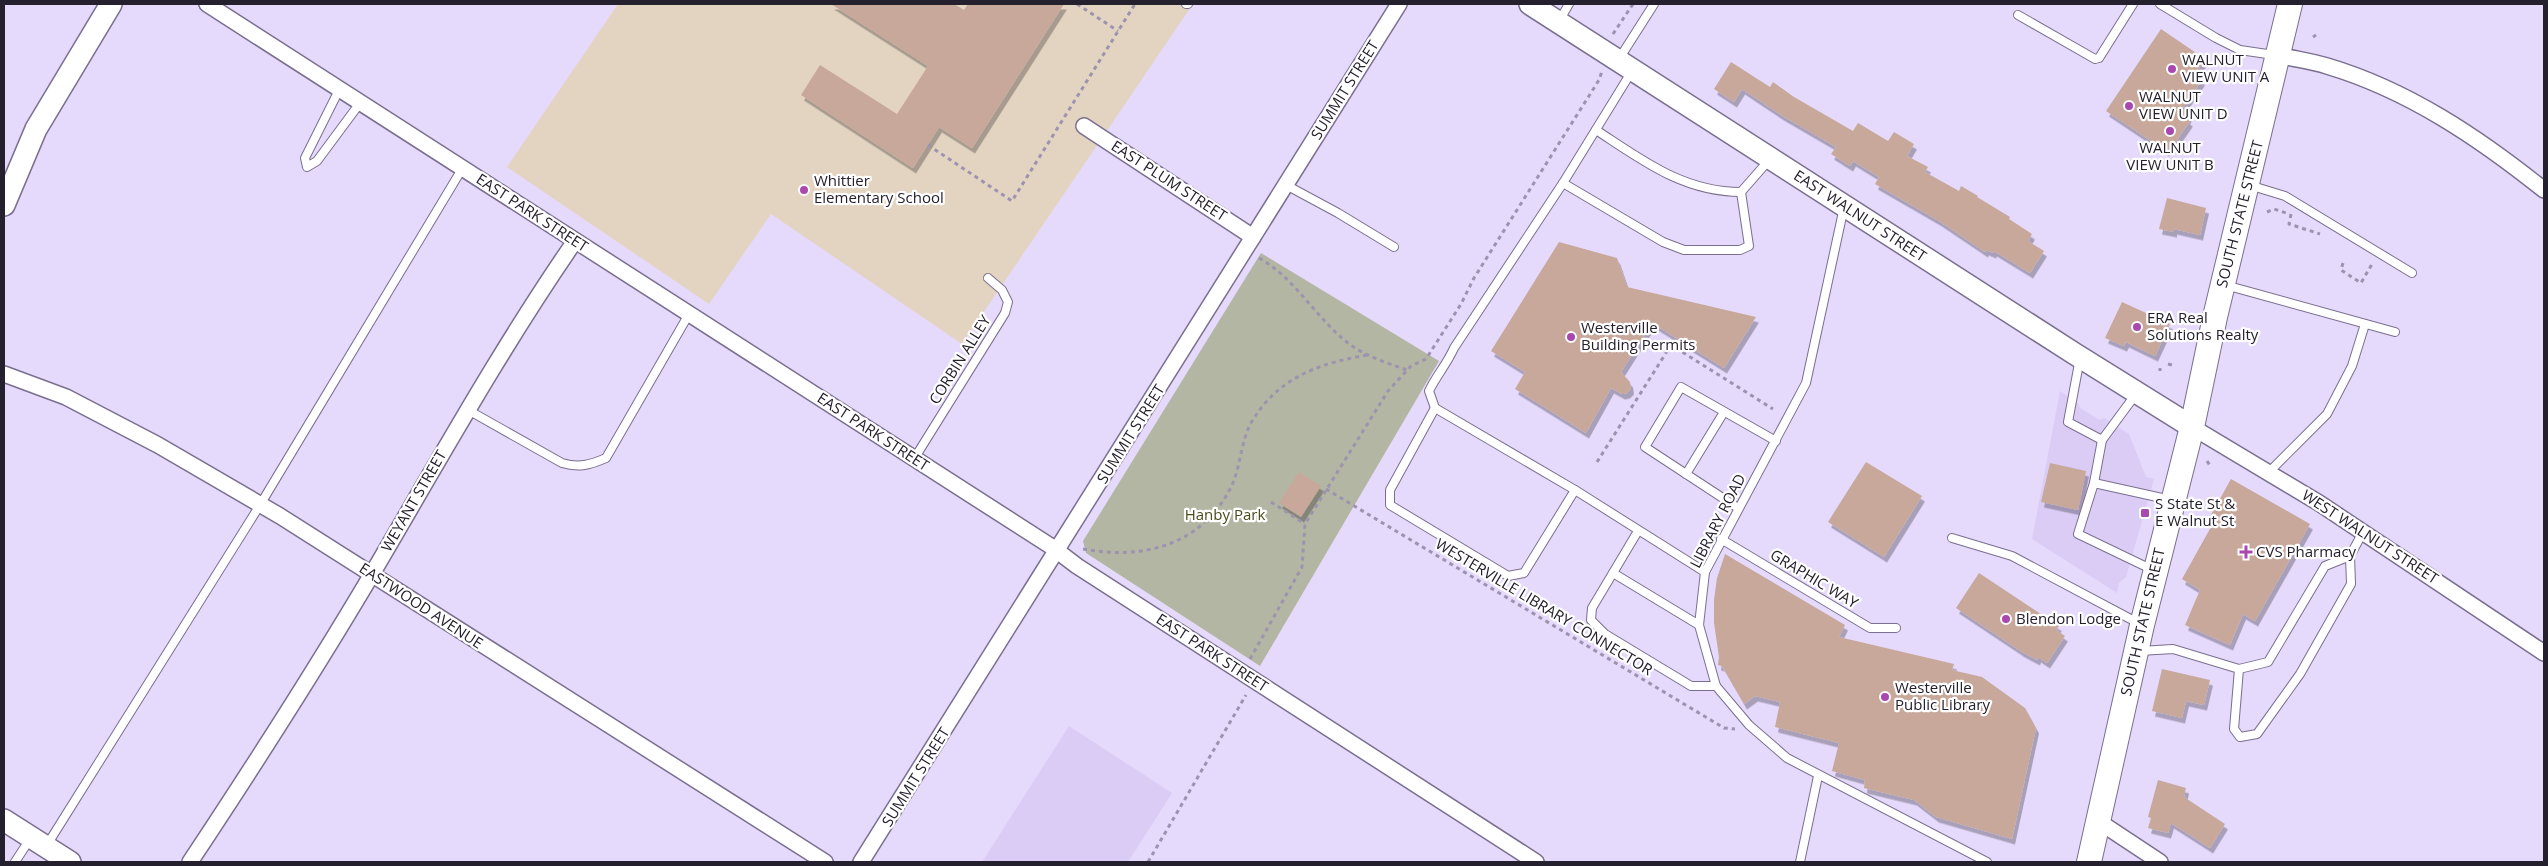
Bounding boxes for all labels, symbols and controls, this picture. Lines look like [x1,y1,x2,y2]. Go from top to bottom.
street label: SUMMIT STREET [1306,36,1383,143]
place label: WALNUT VIEW UNIT A [2182,49,2270,86]
marker: WALNUT VIEW UNIT A [2166,63,2178,75]
place label: WALNUT VIEW UNIT D [2139,86,2228,123]
marker: WALNUT VIEW UNIT D [2123,100,2135,112]
marker: WALNUT VIEW UNIT B [2164,125,2176,137]
street label: EAST PLUM STREET [1108,135,1232,225]
place label: WALNUT VIEW UNIT B [2126,137,2214,174]
street label: SOUTH STATE STREET [2211,137,2267,290]
street label: EAST WALNUT STREET [1790,165,1931,266]
street label: EAST PARK STREET [473,168,593,256]
place label: Whittier Elementary School [814,170,944,207]
marker: Whittier Elementary School [798,184,810,196]
place label: ERA Real Solutions Realty [2147,307,2259,344]
street label: CORBIN ALLEY [924,311,995,408]
place label: Westerville Building Permits [1581,317,1695,354]
marker: ERA Real Solutions Realty [2131,321,2143,333]
marker: Westerville Building Permits [1565,331,1577,343]
street label: SUMMIT STREET [1092,380,1169,487]
street label: EAST PARK STREET [814,387,934,475]
street label: WEYANT STREET [376,445,451,555]
street label: LIBRARY ROAD [1685,470,1749,571]
street label: WEST WALNUT STREET [2299,485,2443,588]
place label: S State St & E Walnut St [2155,493,2235,530]
park label: Hanby Park [1185,504,1265,524]
marker: S State St & E Walnut St [2139,507,2151,519]
street label: WESTERVILLE LIBRARY CONNECTOR [1432,533,1657,679]
place label: CVS Pharmacy [2256,541,2357,561]
street label: GRAPHIC WAY [1767,544,1863,613]
street label: SOUTH STATE STREET [2115,545,2169,698]
marker: CVS Pharmacy [2240,546,2252,558]
street label: EASTWOOD AVENUE [356,558,487,653]
street label: EAST PARK STREET [1153,608,1273,696]
place label: Blendon Lodge [2016,608,2121,628]
marker: Blendon Lodge [2000,613,2012,625]
place label: Westerville Public Library [1895,677,1990,714]
marker: Westerville Public Library [1879,691,1891,703]
street label: SUMMIT STREET [877,723,954,830]

